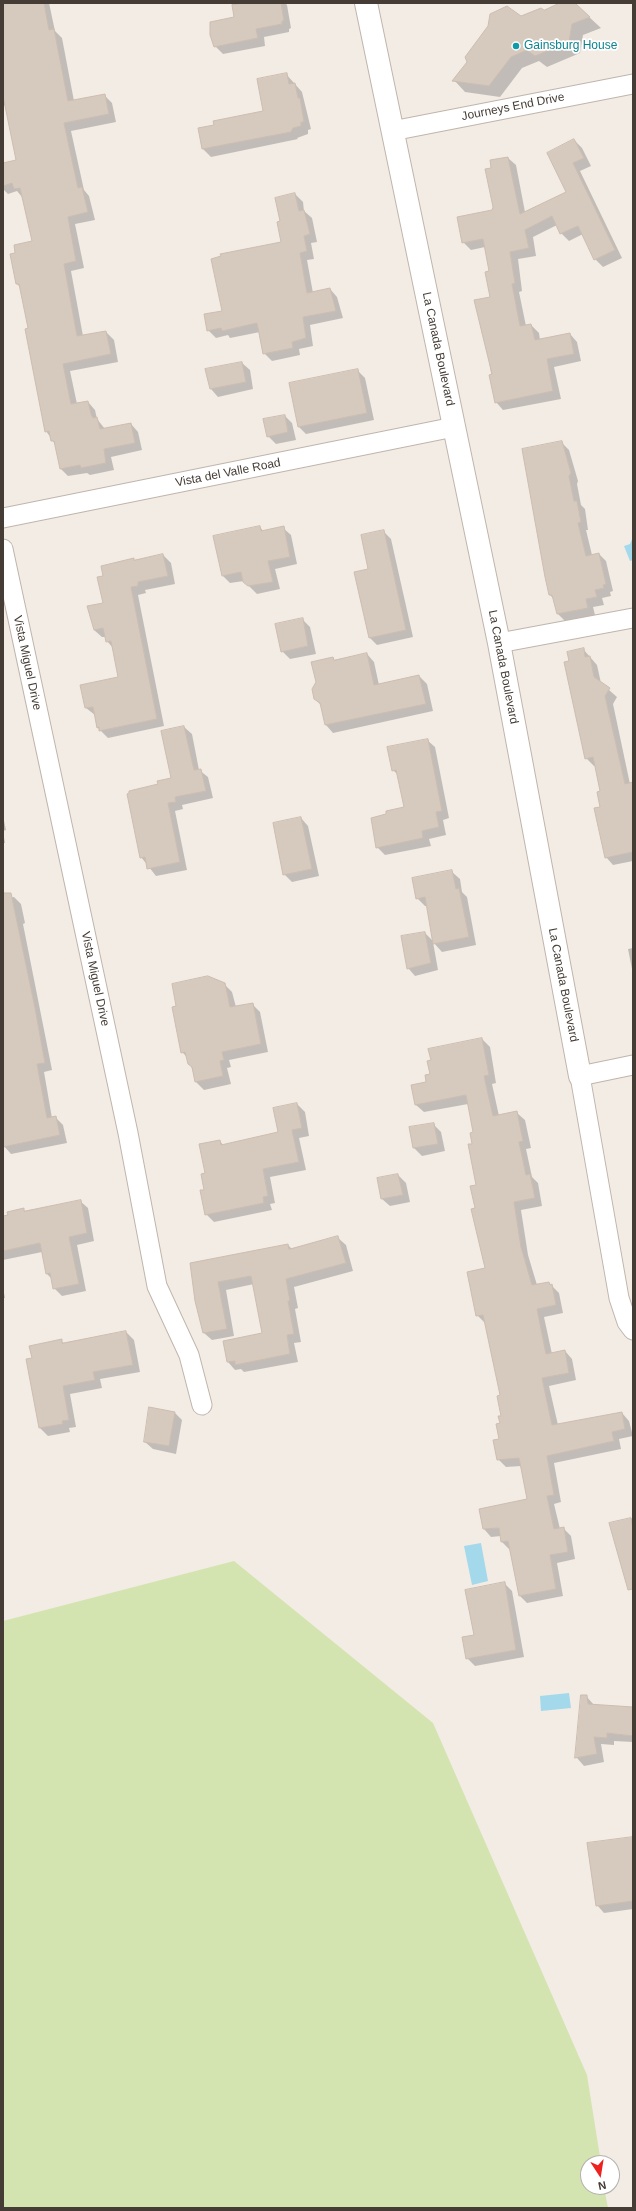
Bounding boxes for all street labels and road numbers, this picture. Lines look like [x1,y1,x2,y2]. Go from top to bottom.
street label: Journeys End Drive [460,90,566,124]
street label: La Canada Boulevard [419,291,457,407]
street label: Vista del Valle Road [174,456,282,490]
street label: La Canada Boulevard [485,609,521,725]
street label: Vista Miguel Drive [10,614,44,712]
street label: La Canada Boulevard [545,927,581,1043]
street label: Vista Miguel Drive [78,930,112,1028]

